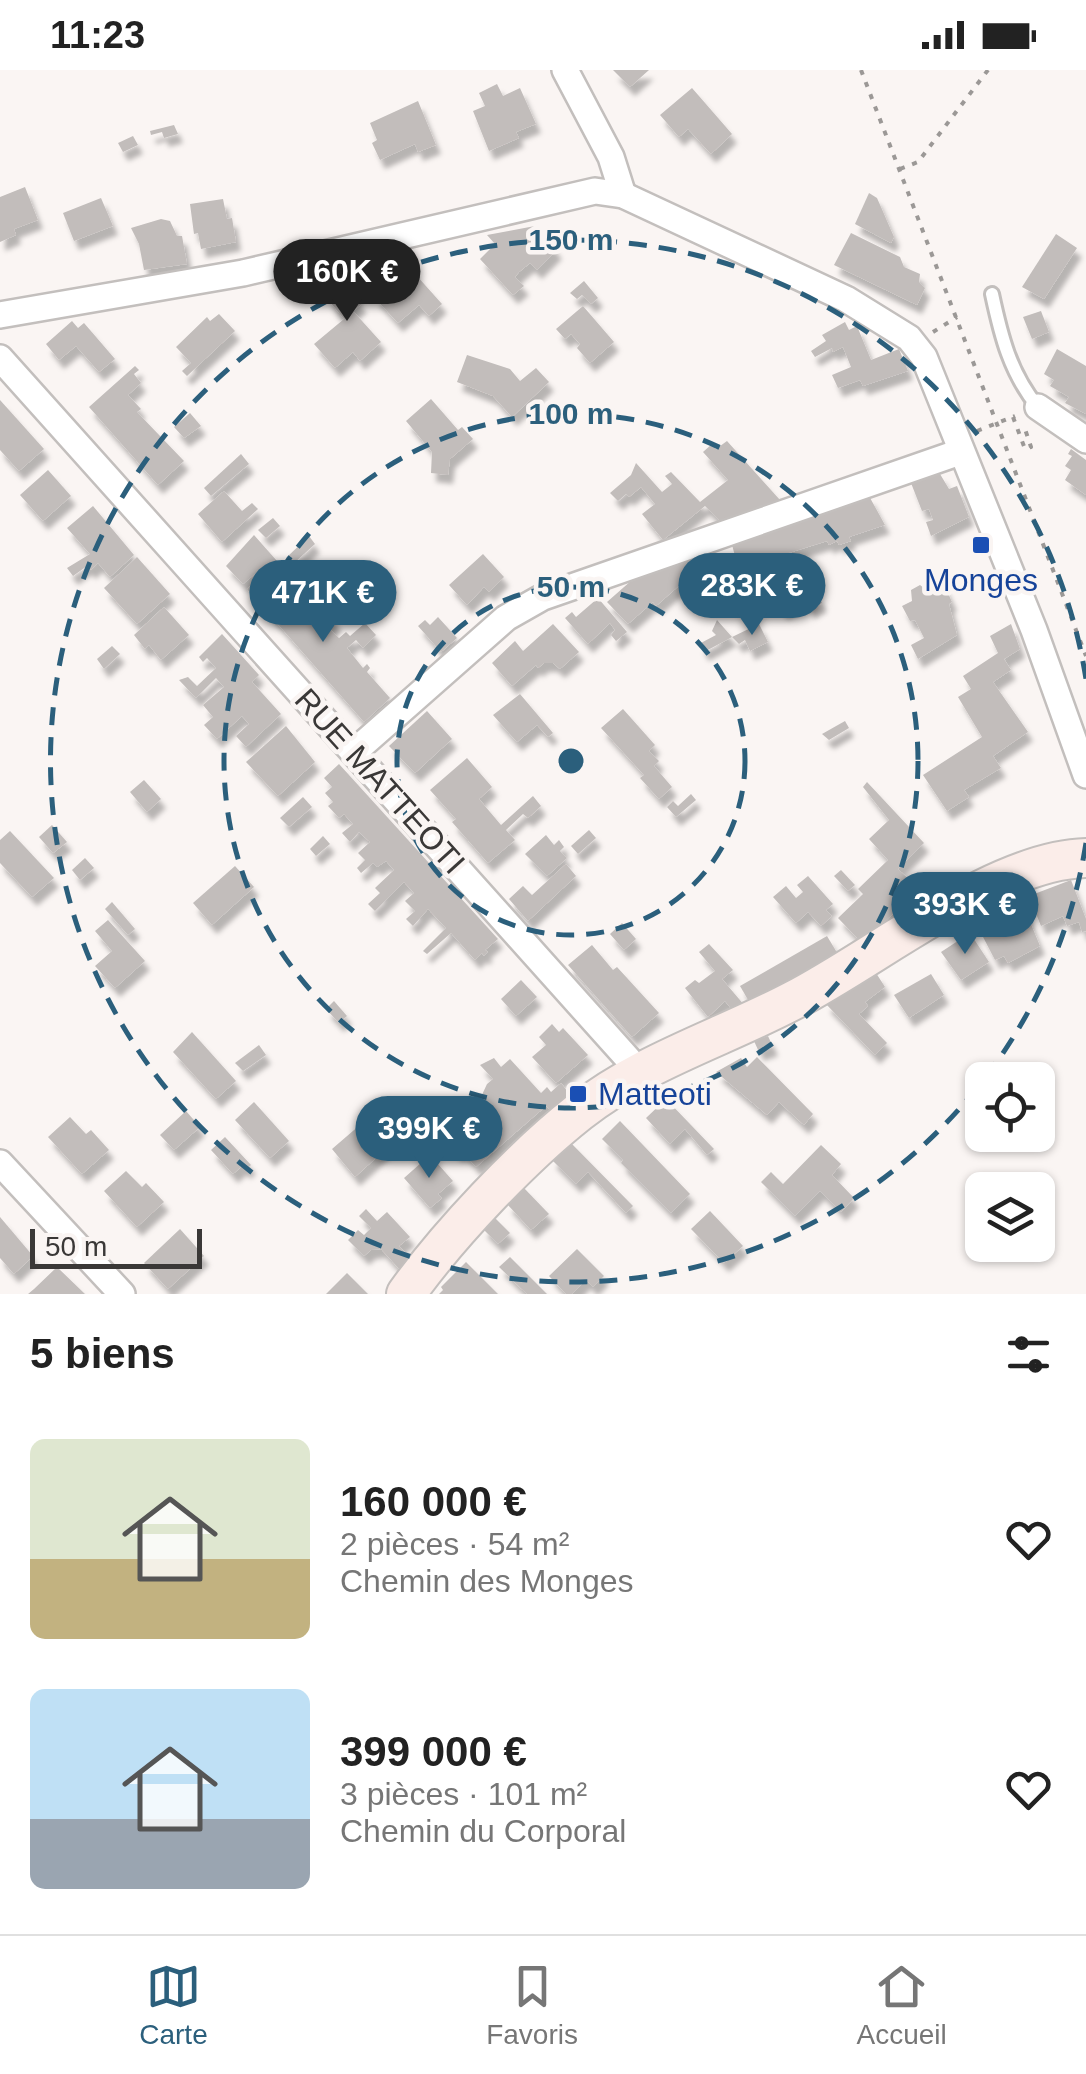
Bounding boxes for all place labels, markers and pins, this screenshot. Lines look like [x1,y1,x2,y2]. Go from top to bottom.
pin: 160K € [266,239,428,324]
marker: Monges [970,534,992,556]
pin: 283K € [671,553,833,638]
pin: 471K € [242,560,404,645]
place label: Monges [924,562,1038,598]
centre of rings [553,743,589,779]
pin: 393K € [884,872,1046,957]
place label: Matteoti [598,1076,712,1112]
marker: Matteoti [567,1083,589,1105]
pin: 399K € [348,1096,510,1181]

